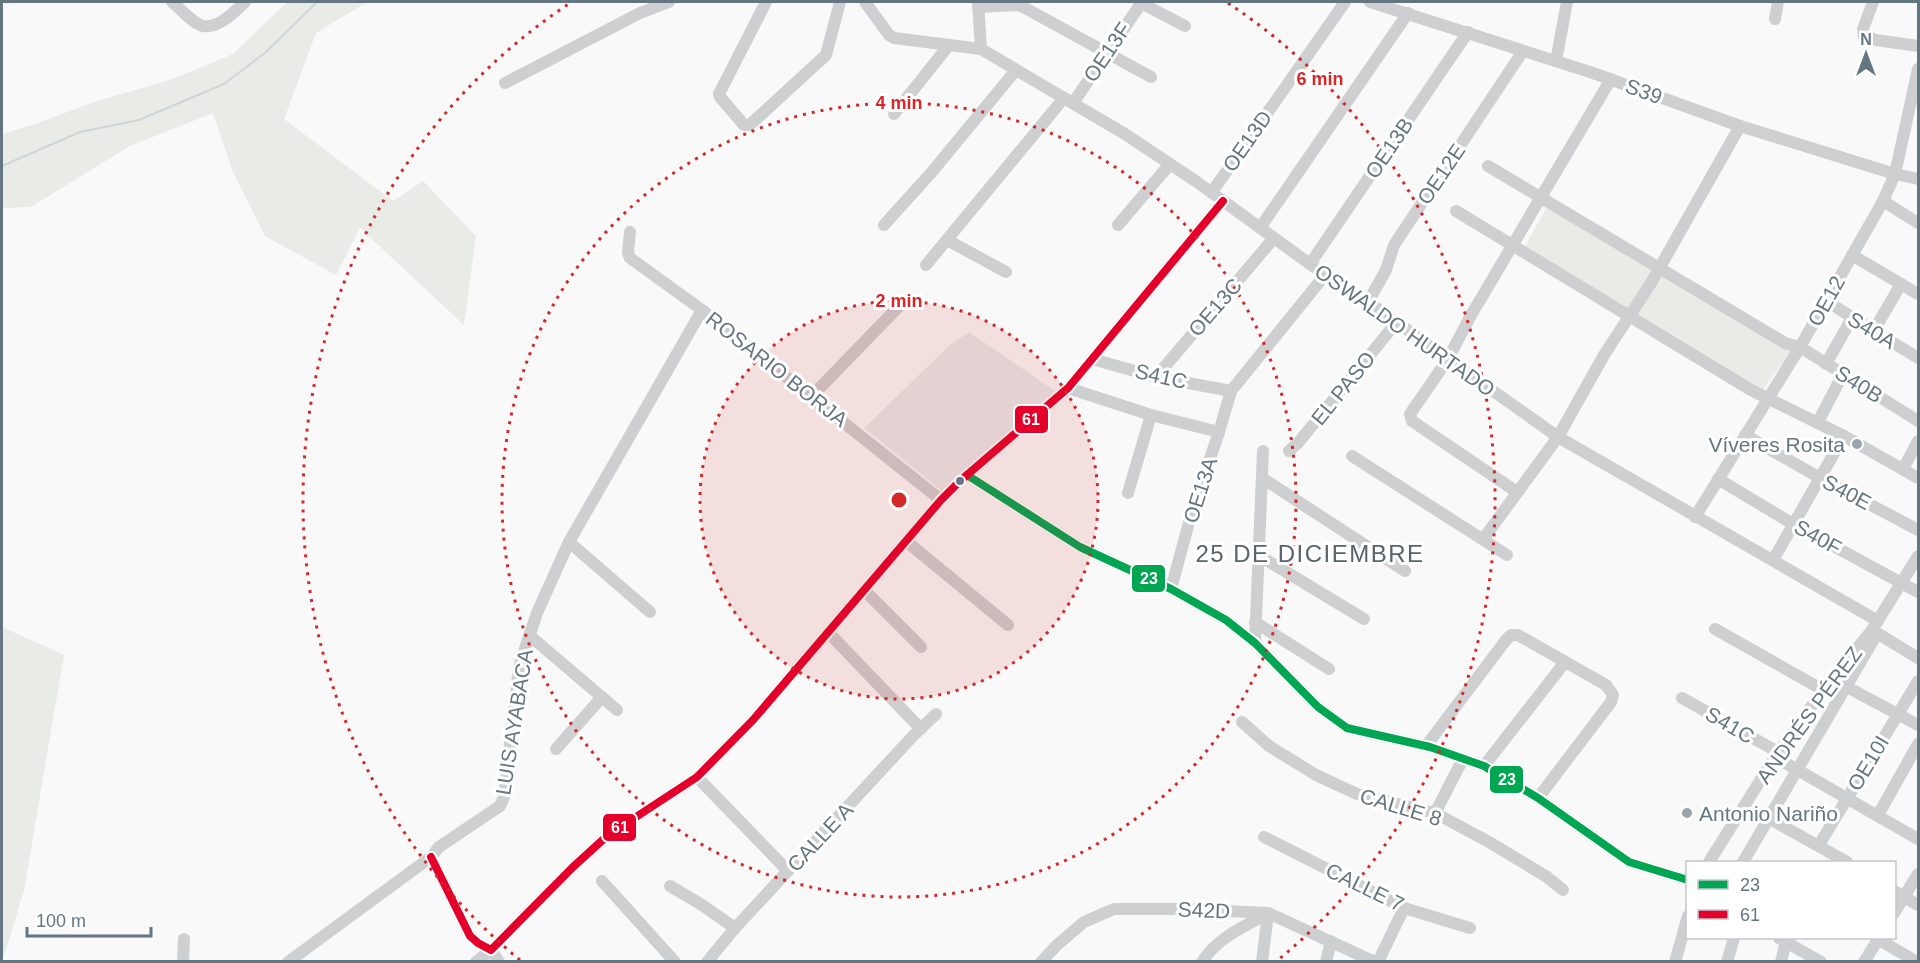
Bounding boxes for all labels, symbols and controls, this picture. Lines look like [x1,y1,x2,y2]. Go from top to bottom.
street label: OE13F [1079,18,1135,86]
north arrow [1836,24,1896,84]
text: N [1860,31,1872,48]
text: 6 min [1296,69,1344,89]
street label: S39 [1623,74,1665,108]
text: 4 min [875,93,923,113]
street label: OE13D [1218,106,1276,176]
street label: OE13B [1361,113,1417,183]
street label: OE12E [1413,139,1469,209]
street label: OSWALDO HURTADO [1311,259,1499,401]
street label: OE12 [1803,272,1849,330]
street label: OE13C [1184,273,1246,341]
text: 2 min [875,291,923,311]
street label: ROSARIO BORJA [702,307,852,431]
street label: S40A [1844,307,1900,353]
street label: EL PASO [1307,347,1379,429]
street label: S41C [1133,359,1189,393]
street label: S40B [1831,361,1887,407]
line badge: 61 [1014,405,1049,434]
text: 61 [1022,411,1040,428]
place label: Víveres Rosita [1708,433,1845,456]
marker: Víveres Rosita [1850,437,1864,451]
street label: OE13A [1179,454,1221,526]
street label: S40E [1819,470,1875,514]
unlabelled marker [954,475,966,487]
centre of rings [889,490,909,510]
street label: S40F [1790,515,1846,559]
district label: 25 DE DICIEMBRE [1195,540,1425,567]
line badge: 23 [1131,564,1166,593]
text: 23 [1140,570,1158,587]
street label: ANDRÉS PÉREZ [1752,642,1866,788]
street label: LUIS AYABACA [491,647,537,797]
street label: S41C [1702,702,1758,748]
street label: OE10I [1843,732,1893,794]
line badge: 23 [1489,765,1524,794]
text: 23 [1498,771,1516,788]
street label: CALLE 8 [1357,784,1445,830]
street label: CALLE A [783,798,857,876]
place label: Antonio Nariño [1699,802,1838,825]
marker: Antonio Nariño [1680,806,1694,820]
line badge: 61 [602,813,637,842]
text: 61 [611,819,629,836]
street label: CALLE 7 [1322,858,1408,916]
legend [1686,861,1896,939]
text: 23 [1740,875,1760,895]
street label: S42D [1177,898,1231,922]
scale bar [27,900,152,938]
text: 61 [1740,905,1760,925]
text: 100 m [36,911,86,931]

